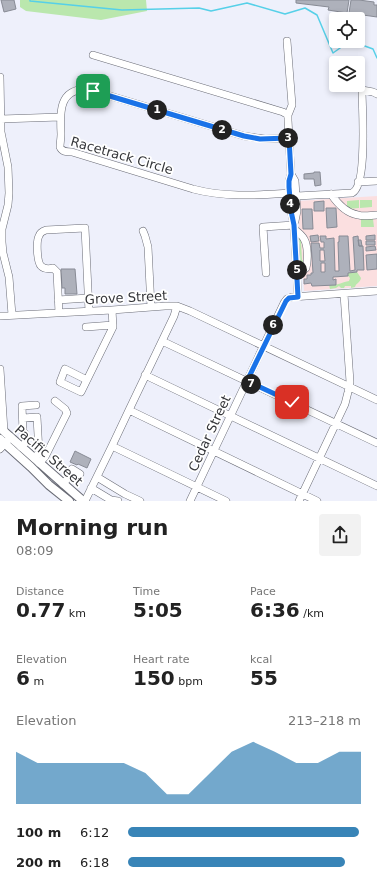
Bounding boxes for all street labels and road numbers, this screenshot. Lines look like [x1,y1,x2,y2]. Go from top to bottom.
street label: Racetrack Circle [69,134,175,177]
street label: Grove Street [84,288,168,307]
street label: Cedar Street [185,393,234,474]
street label: Pacific Street [12,422,86,489]

